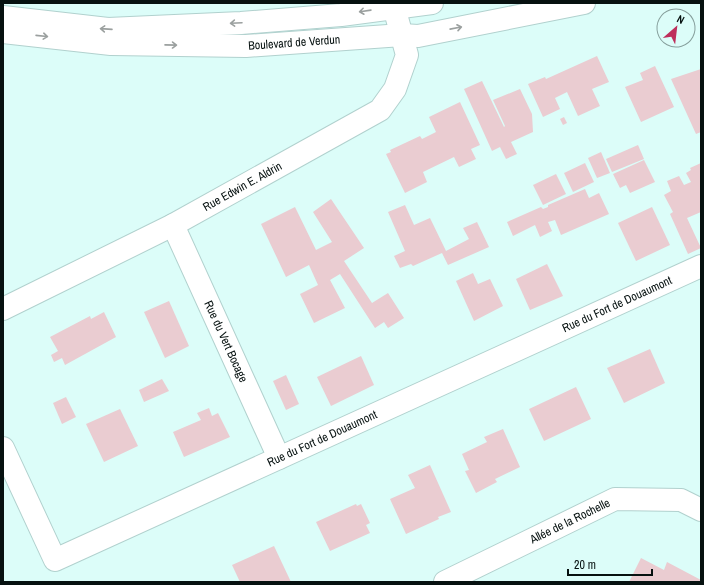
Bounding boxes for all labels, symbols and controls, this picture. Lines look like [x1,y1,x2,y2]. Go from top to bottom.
one-way arrow [359,7,372,15]
north arrow [656,8,696,48]
text: N [675,11,687,27]
one-way arrow [230,20,243,27]
one-way arrow [450,24,463,32]
one-way arrow [100,25,113,32]
street label: Boulevard de Verdun [248,31,341,54]
one-way arrow [35,33,48,40]
one-way arrow [164,41,177,49]
street label: Rue Edwin E. Aldrin [200,158,285,215]
street label: Rue du Fort de Douaumont [560,272,675,336]
street label: Rue du Vert Bocage [200,298,252,385]
street label: Rue du Fort de Douaumont [265,406,380,470]
street label: Allée de la Rochelle [526,495,613,548]
scale bar [568,551,652,577]
text: 20 m [574,557,596,573]

